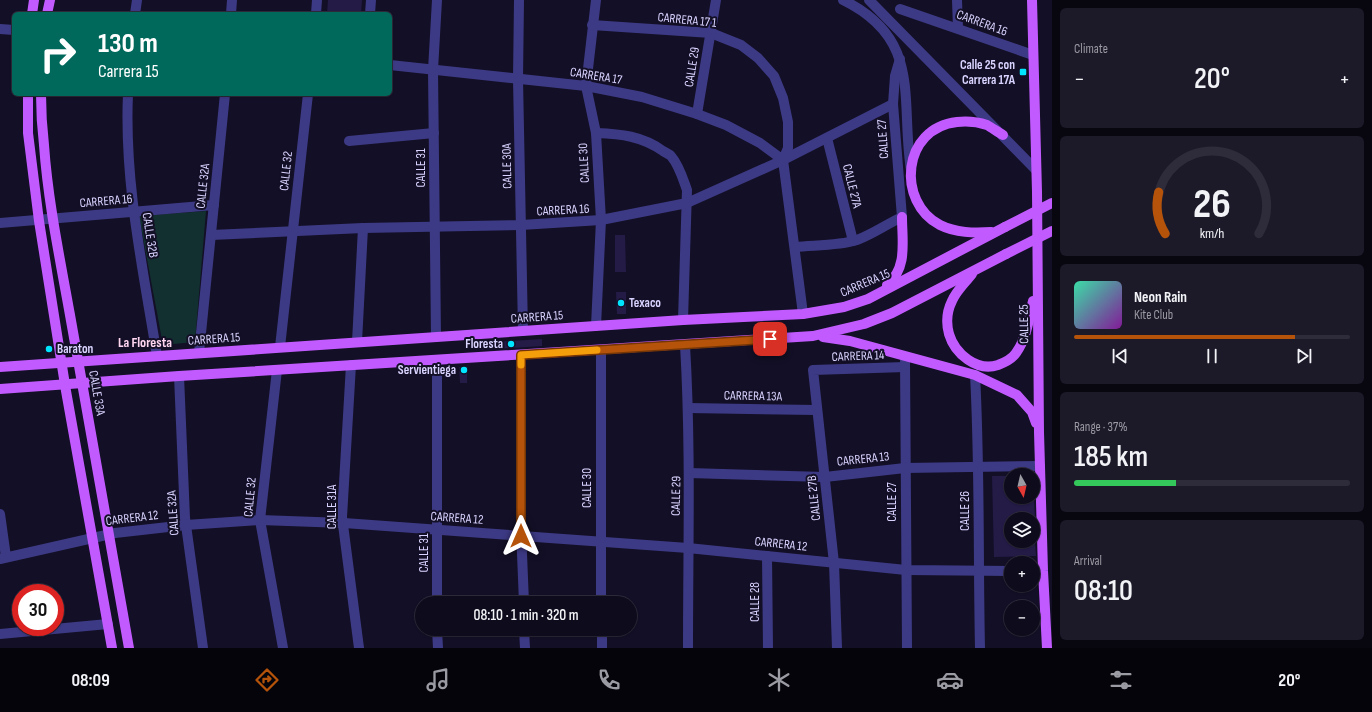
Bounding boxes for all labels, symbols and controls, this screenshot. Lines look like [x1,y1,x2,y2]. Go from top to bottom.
street label: CARRERA 16 [954,6,1010,40]
street label: CARRERA 17 1 [657,9,718,31]
text: 130 m [98,27,158,60]
icon: right [32,28,84,80]
text: Climate [1074,41,1108,57]
street label: CALLE 29 [681,46,703,88]
place label: Calle 25 con Carrera 17A [960,57,1016,88]
text: Carrera 15 [98,61,159,82]
text: 20° [1194,61,1230,97]
street label: CARRERA 17 [569,64,624,88]
text: − [1074,66,1085,93]
text: + [1339,66,1350,93]
marker: Calle 25 con Carrera 17A [1018,67,1028,77]
street label: CALLE 27 [874,118,892,159]
street label: CALLE 30 [575,142,593,183]
street label: CALLE 30A [499,143,515,189]
street label: CALLE 31 [413,148,429,187]
street label: CALLE 32 [276,150,296,192]
street label: CALLE 32A [193,162,213,209]
street label: CALLE 27A [839,162,865,210]
text: 26 [1193,180,1231,229]
street label: CARRERA 16 [79,191,133,211]
street label: CARRERA 16 [536,201,590,219]
street label: CALLE 32B [139,211,161,259]
text: km/h [1200,225,1224,242]
street label: CARRERA 15 [838,265,892,301]
text: Neon Rain [1134,288,1187,307]
place label: Texaco [629,295,661,311]
marker: Texaco [616,298,626,308]
street label: CALLE 25 [1016,304,1032,344]
street label: CARRERA 15 [510,307,564,327]
text: Kite Club [1134,307,1173,323]
pin [753,322,787,356]
icon: arrive [759,328,781,350]
street label: CARRERA 15 [187,329,241,349]
district label: La Floresta [118,334,172,351]
place label: Floresta [465,336,503,352]
marker: Floresta [506,339,516,349]
place label: Baraton [57,341,94,357]
marker: Baraton [44,344,54,354]
icon: previous [1109,345,1131,367]
icon: pause [1201,345,1223,367]
icon: next [1293,345,1315,367]
street label: CARRERA 14 [831,347,885,365]
place label: Servientiega [398,362,456,378]
marker: Servientiega [459,365,469,375]
street label: CALLE 33A [85,369,109,417]
street label: CARRERA 13A [724,387,783,405]
text: Range · 37% [1074,419,1128,435]
text: 185 km [1074,439,1148,475]
street label: CARRERA 13 [836,448,890,470]
street label: CALLE 30 [579,468,595,508]
north arrow [1004,468,1040,504]
map controls [1004,468,1040,636]
street label: CALLE 27B [804,474,824,521]
street label: CALLE 29 [668,476,684,516]
street label: CALLE 32 [240,477,260,517]
street label: CALLE 27 [884,481,900,522]
street label: CALLE 31A [324,484,340,529]
street label: CALLE 32A [163,489,183,536]
street label: CALLE 26 [957,491,973,531]
street label: CARRERA 12 [105,507,159,529]
street label: CARRERA 12 [430,508,484,528]
button: layers [1004,512,1040,548]
position arrow [500,515,542,557]
street label: CALLE 31 [416,533,432,572]
street label: CARRERA 12 [754,533,808,555]
text: Arrival [1074,553,1102,569]
button: + [1004,556,1040,592]
text: 08:10 [1074,573,1133,609]
street label: CALLE 28 [747,582,763,622]
speed limit sign: 30 [12,584,64,636]
button: − [1004,600,1040,636]
text: 08:10 · 1 min · 320 m [474,606,578,625]
icon: directions [253,666,281,694]
icon: music [424,666,452,694]
icon: phone [595,666,623,694]
icon: climate [765,666,793,694]
icon: car [936,666,964,694]
icon: filters [1107,666,1135,694]
text: 08:09 [71,670,110,691]
text: 20° [1278,670,1300,691]

